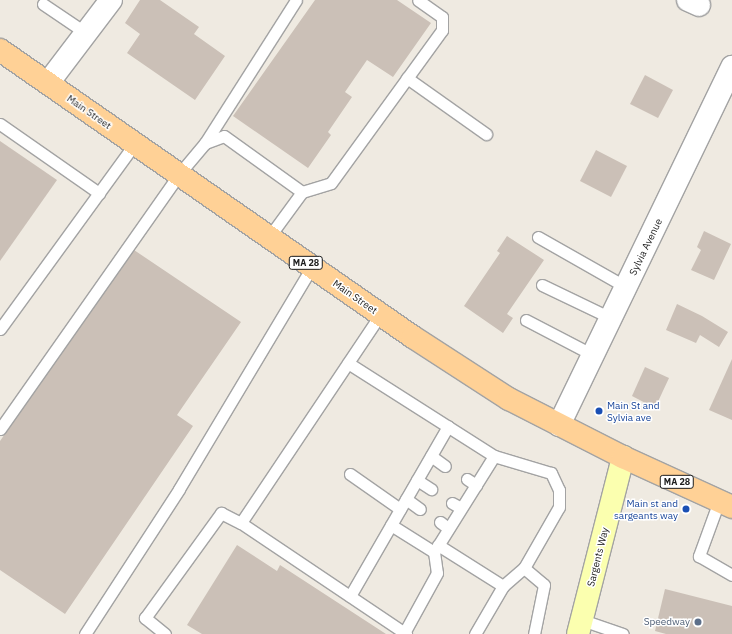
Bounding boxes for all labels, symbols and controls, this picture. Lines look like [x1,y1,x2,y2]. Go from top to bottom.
street label: Main Street [64,92,114,132]
street label: Sylvia Avenue [627,217,665,277]
road number: MA 28 [288,256,324,270]
street label: Main Street [330,277,380,317]
place label: Main St and Sylvia ave [607,399,659,422]
marker: Main St and Sylvia ave [594,406,604,416]
road number: MA 28 [659,475,695,489]
place label: Main st and sargeants way [614,497,678,520]
marker: Main st and sargeants way [681,504,691,514]
street label: Sargents Way [585,526,611,588]
place label: Speedway [644,616,690,628]
marker: Speedway [693,617,703,627]

